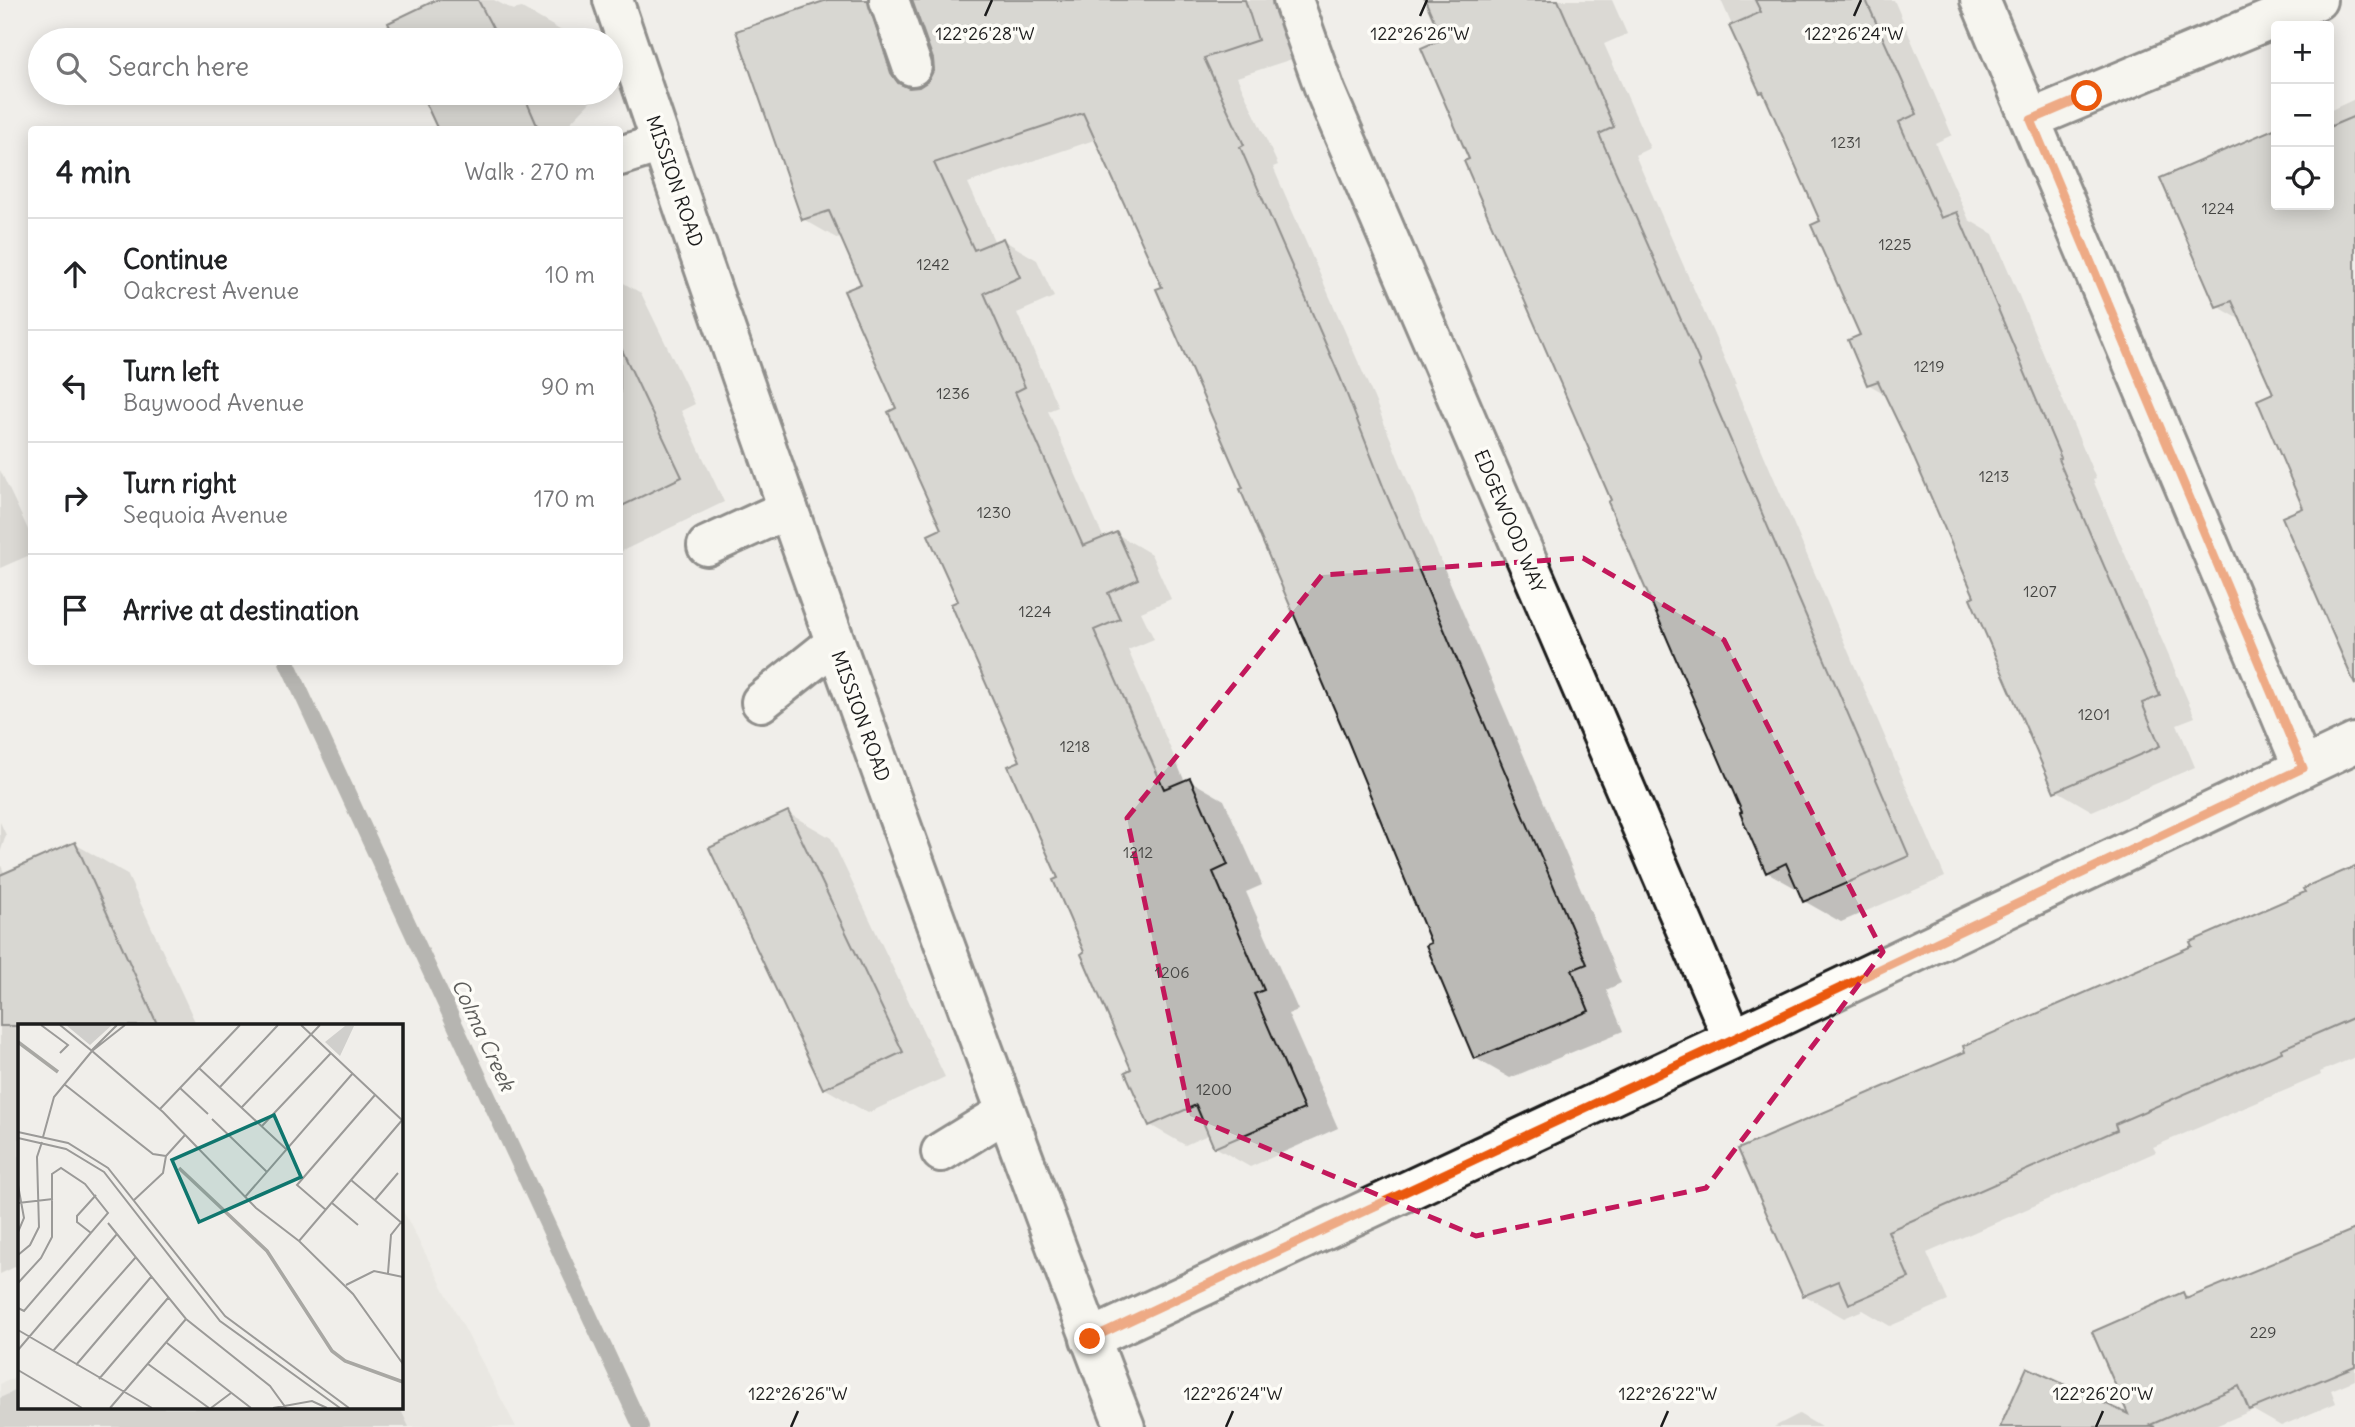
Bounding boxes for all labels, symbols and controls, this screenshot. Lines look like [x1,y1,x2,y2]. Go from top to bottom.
map controls [2271,21,2334,210]
button: + [2271,21,2334,84]
text: 122°26'28"W [935,22,1035,45]
text: 122°26'26"W [1370,22,1470,45]
text: 122°26'24"W [1804,22,1904,45]
search box [28,28,623,105]
icon: search [52,48,90,86]
text: Search here [108,50,249,83]
route start [2071,80,2102,111]
button: − [2271,84,2334,147]
street label: MISSION ROAD [641,112,709,250]
house number: 1231 [1831,132,1861,152]
button: locate [2271,147,2334,210]
text: 4 min [56,153,131,191]
text: Walk · 270 m [464,157,595,186]
house number: 1224 [2202,198,2234,218]
house number: 1225 [1878,234,1912,254]
text: Continue [123,243,228,276]
house number: 1242 [917,254,950,274]
icon: ahead [56,255,94,293]
text: 10 m [545,260,595,289]
text: Oakcrest Avenue [123,276,299,305]
text: Turn left [123,355,219,388]
house number: 1219 [1914,356,1944,376]
icon: left [56,367,94,405]
text: 90 m [541,372,595,401]
house number: 1236 [936,383,970,403]
text: Baywood Avenue [123,388,304,417]
street label: EDGEWOOD WAY [1469,446,1551,597]
house number: 1213 [1979,466,2009,486]
text: Turn right [123,467,236,500]
icon: right [56,479,94,517]
text: 170 m [534,484,595,513]
text: Sequoia Avenue [123,500,288,529]
house number: 1230 [977,502,1011,522]
house number: 1207 [2023,581,2057,601]
icon: arrive [56,591,94,629]
text: Arrive at destination [123,594,359,627]
house number: 1224 [1019,601,1051,621]
street label: MISSION ROAD [826,647,896,785]
house number: 1201 [2078,704,2110,724]
house number: 1218 [1060,736,1090,756]
house number: 1212 [1123,842,1153,862]
house number: 1206 [1155,962,1189,982]
water label: Colma Creek [446,974,522,1096]
inset map [18,1024,402,1410]
house number: 1200 [1196,1079,1232,1099]
house number: 229 [2250,1322,2276,1342]
route end [1074,1323,1105,1354]
text: 122°26'26"W [748,1382,848,1405]
text: 122°26'24"W [1183,1382,1283,1405]
text: 122°26'22"W [1619,1382,1717,1405]
text: 122°26'20"W [2053,1382,2153,1405]

